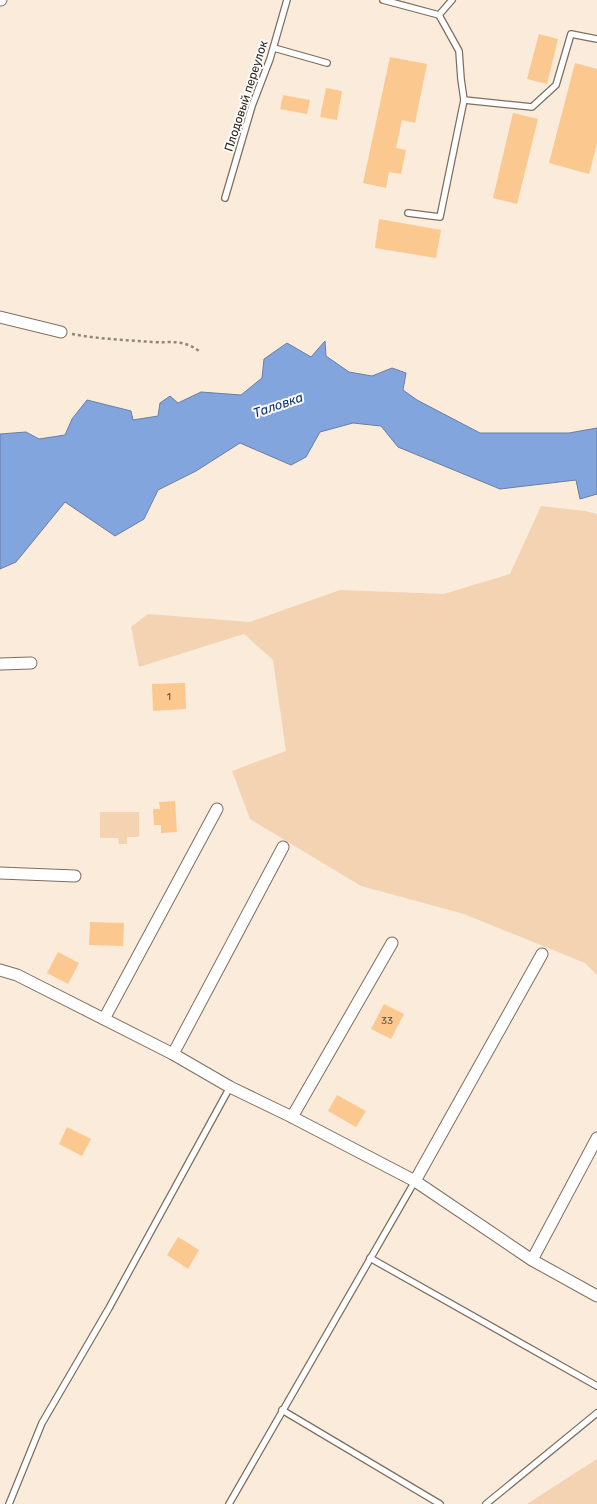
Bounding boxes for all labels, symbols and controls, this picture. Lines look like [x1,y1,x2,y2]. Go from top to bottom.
street label: Плодовый переулок [221,38,271,153]
water label: Таловка [251,389,305,421]
house number: 1 [167,691,171,703]
house number: 33 [381,1015,393,1027]

